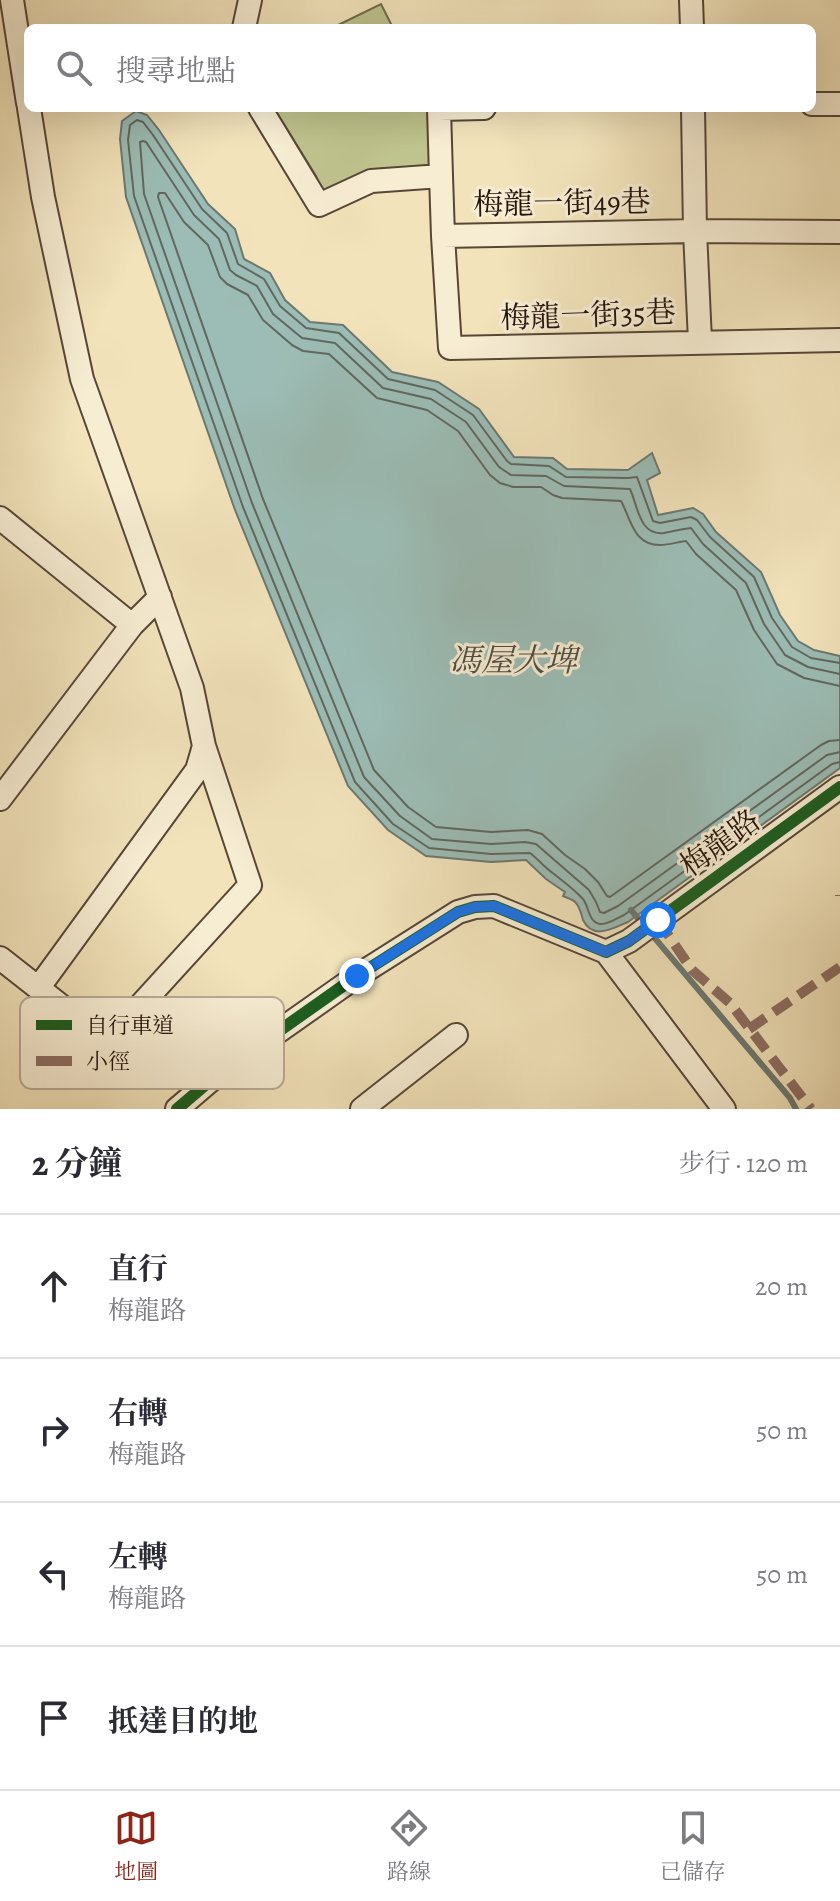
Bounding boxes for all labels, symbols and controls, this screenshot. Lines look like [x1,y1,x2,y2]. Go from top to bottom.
search box [24,24,816,112]
icon: search [52,46,96,90]
text: 搜尋地點 [116,51,236,91]
street label: 梅龍一街49巷 [473,181,651,225]
street label: 梅龍一街35巷 [500,292,676,338]
water label: 馮屋大埤 [449,638,581,682]
street label: 梅龍路 [672,800,768,886]
route start [640,902,676,938]
route end [339,958,375,994]
legend [20,997,284,1089]
text: 自行車道 [86,1011,174,1041]
text: 小徑 [86,1047,130,1077]
text: 2 分鐘 [32,1140,122,1187]
text: 步行 · 120 m [679,1146,808,1181]
text: 直行 [108,1249,168,1289]
icon: ahead [32,1264,76,1308]
text: 20 m [755,1269,808,1304]
text: 梅龍路 [108,1293,186,1328]
text: 右轉 [108,1393,168,1433]
icon: right [32,1408,76,1452]
text: 50 m [756,1413,808,1448]
text: 梅龍路 [108,1437,186,1472]
text: 左轉 [108,1537,168,1577]
icon: left [32,1552,76,1596]
text: 50 m [756,1557,808,1592]
text: 梅龍路 [108,1581,186,1616]
icon: arrive [32,1696,76,1740]
text: 抵達目的地 [108,1701,258,1741]
tab: 地圖 [114,1806,158,1887]
tab: 路線 [387,1806,431,1887]
tab: 已儲存 [660,1806,726,1887]

